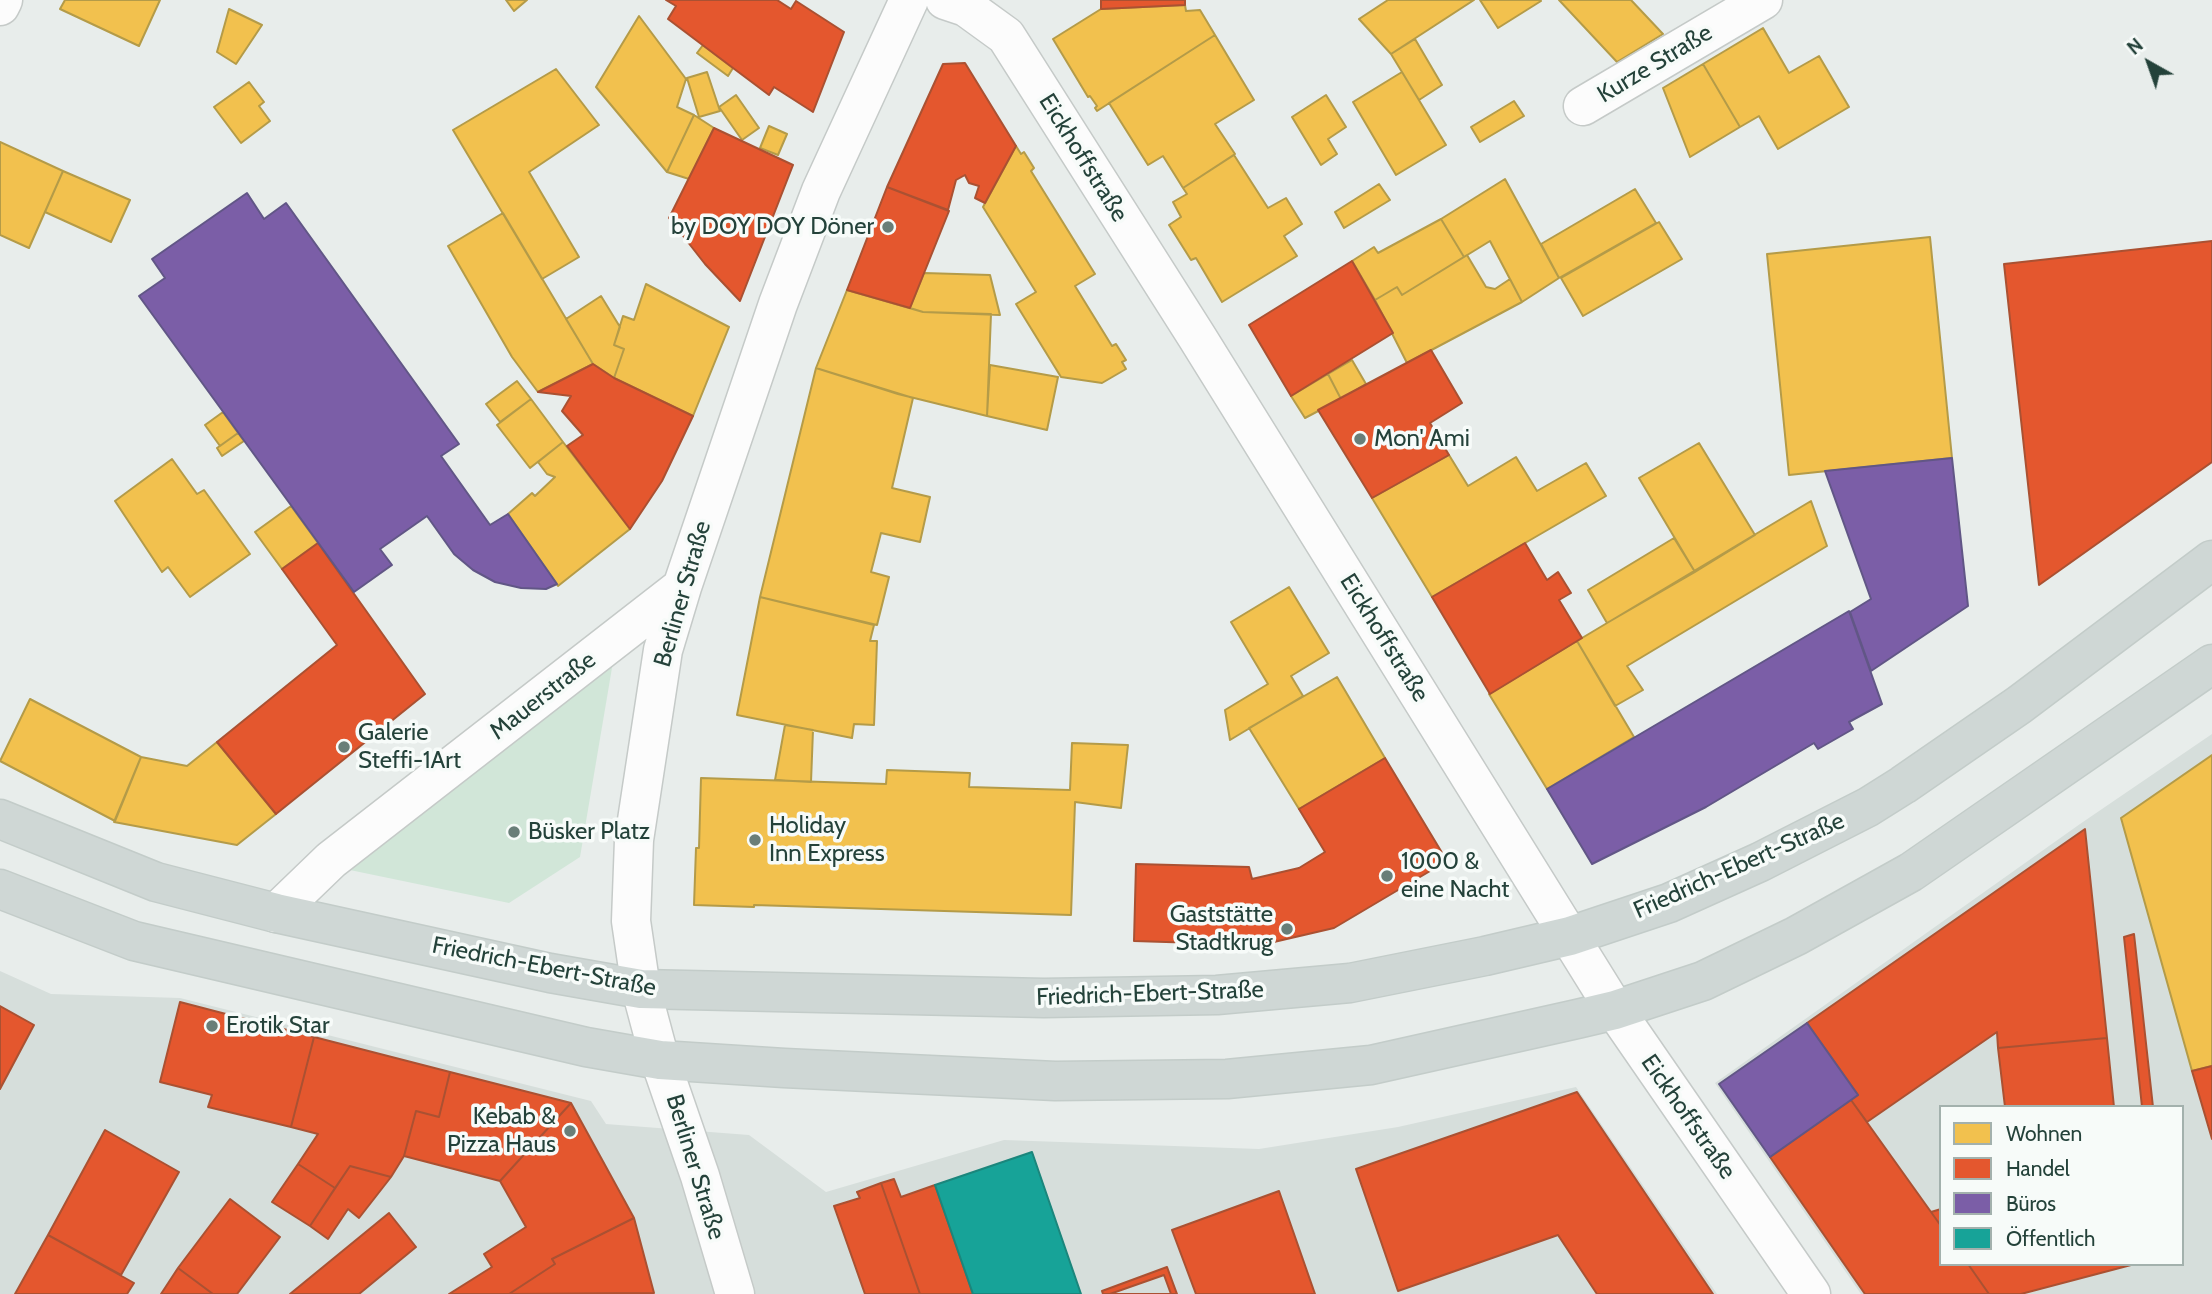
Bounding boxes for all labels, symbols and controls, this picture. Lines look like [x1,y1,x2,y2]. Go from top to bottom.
street label: Kurze Straße [1592,19,1718,109]
north arrow [2114,28,2184,98]
text: N [2123,33,2148,60]
street label: Eickhoffstraße [1032,89,1134,227]
place label: by DOY DOY Döner [671,213,874,241]
marker: by DOY DOY Döner [880,219,896,235]
place label: Mon' Ami [1374,425,1470,453]
marker: Mon' Ami [1352,431,1368,447]
street label: Berliner Straße [648,518,718,670]
street label: Eickhoffstraße [1333,569,1435,707]
street label: Mauerstraße [484,646,602,746]
place label: Galerie Steffi-1Art [358,719,461,775]
marker: Galerie Steffi-1Art [336,739,352,755]
street label: Friedrich-Ebert-Straße [1629,807,1849,925]
place label: Holiday Inn Express [769,812,885,868]
place label: Büsker Platz [528,818,650,846]
marker: Büsker Platz [506,824,522,840]
marker: Holiday Inn Express [747,832,763,848]
place label: 1000 & eine Nacht [1401,848,1509,904]
marker: 1000 & eine Nacht [1379,868,1395,884]
place label: Gaststätte Stadtkrug [1170,901,1273,957]
marker: Gaststätte Stadtkrug [1279,921,1295,937]
street label: Friedrich-Ebert-Straße [430,931,658,1003]
street label: Friedrich-Ebert-Straße [1036,976,1264,1012]
place label: Erotik Star [226,1012,330,1040]
marker: Erotik Star [204,1018,220,1034]
street label: Eickhoffstraße [1634,1049,1742,1185]
street label: Berliner Straße [659,1091,731,1243]
place label: Kebab & Pizza Haus [447,1103,556,1159]
legend [1939,1105,2184,1266]
text: Wohnen [2006,1121,2082,1146]
marker: Kebab & Pizza Haus [562,1123,578,1139]
text: Handel [2006,1156,2070,1181]
text: Büros [2006,1191,2056,1216]
text: Öffentlich [2006,1226,2095,1251]

